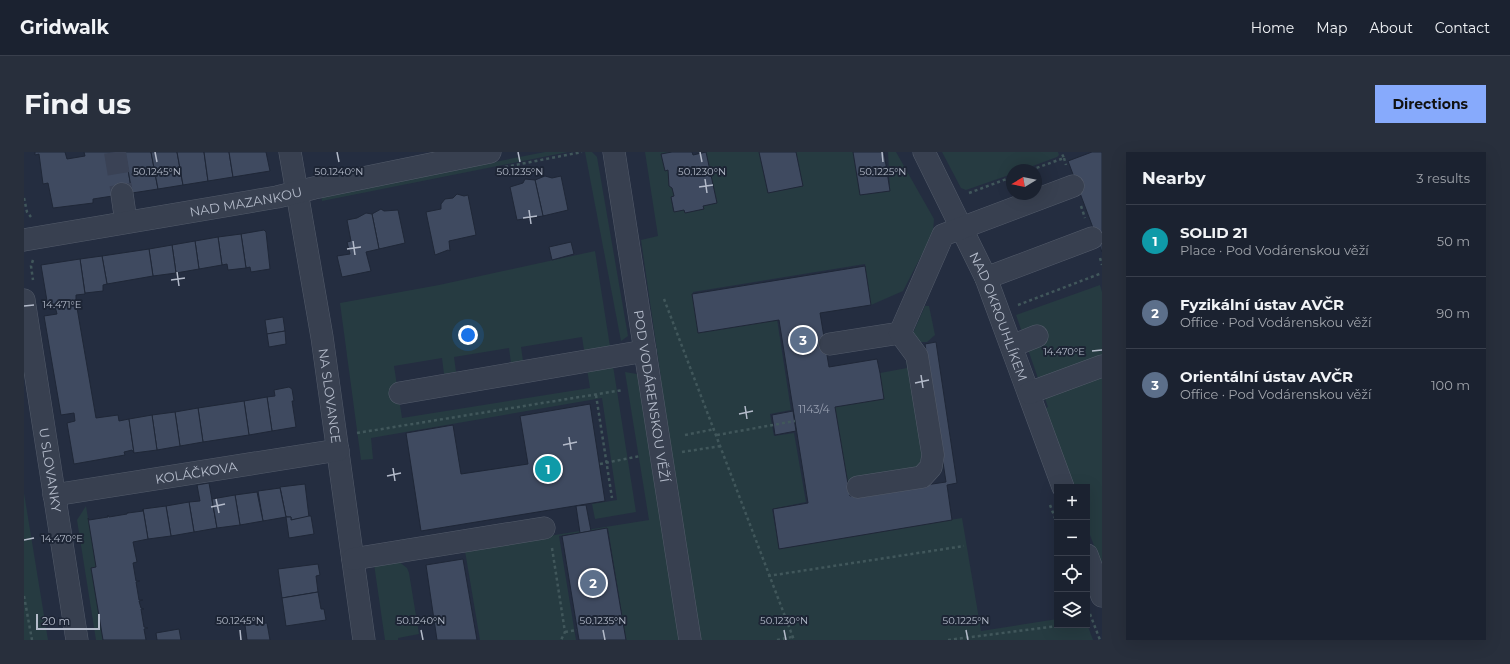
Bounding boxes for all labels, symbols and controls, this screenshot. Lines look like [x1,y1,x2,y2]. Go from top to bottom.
text: Gridwalk [20,16,109,39]
text: Home [1251,19,1294,37]
text: Map [1316,19,1347,37]
text: About [1369,19,1413,37]
text: Contact [1435,19,1490,37]
button: Directions [1375,85,1486,123]
text: Find us [24,87,131,121]
north arrow [1006,164,1042,200]
text: 50.1245°N [133,165,181,178]
text: 50.1240°N [315,165,363,178]
text: 50.1235°N [497,165,543,178]
text: 50.1230°N [678,165,726,178]
text: 50.1225°N [860,165,906,178]
text: Nearby [1142,168,1206,188]
text: 3 results [1416,170,1470,186]
street label: NAD MAZANKOU [188,183,304,220]
text: SOLID 21 [1180,223,1248,242]
text: 1 [1152,233,1158,249]
text: 50 m [1437,233,1470,249]
text: Place · Pod Vodárenskou věží [1180,242,1369,258]
street label: NAD OKROUHLÍKEM [966,249,1031,383]
text: Fyzikální ústav AVČR [1180,295,1344,314]
text: 14.471°E [42,298,82,311]
text: 2 [1151,305,1159,321]
text: 90 m [1436,305,1470,321]
street label: POD VODÁRENSKOU VĚŽÍ [631,309,673,484]
text: Office · Pod Vodárenskou věží [1180,314,1372,330]
your location [458,325,478,345]
pin: 3 [790,325,816,355]
text: 14.470°E [1043,345,1085,358]
street label: NA SLOVANCE [316,347,345,444]
text: Orientální ústav AVČR [1180,367,1353,386]
text: 3 [1151,377,1159,393]
text: 100 m [1431,377,1470,393]
text: Office · Pod Vodárenskou věží [1180,386,1372,402]
house number: 1143/4 [798,402,830,416]
street label: U SLOVANKY [36,427,65,514]
pin: 1 [535,454,561,484]
street label: KOLÁČKOVA [154,458,239,487]
map controls [1054,484,1090,628]
button: + [1054,484,1090,520]
button: − [1054,520,1090,556]
text: 14.470°E [41,532,83,545]
button: locate [1054,556,1090,592]
pin: 2 [580,568,606,598]
button: layers [1054,592,1090,628]
scale bar [36,612,100,631]
text: 20 m [42,614,70,628]
text: 50.1245°N [216,614,264,627]
text: 50.1240°N [397,614,445,627]
text: 50.1235°N [580,614,626,627]
text: 50.1230°N [760,614,808,627]
text: 50.1225°N [943,614,989,627]

